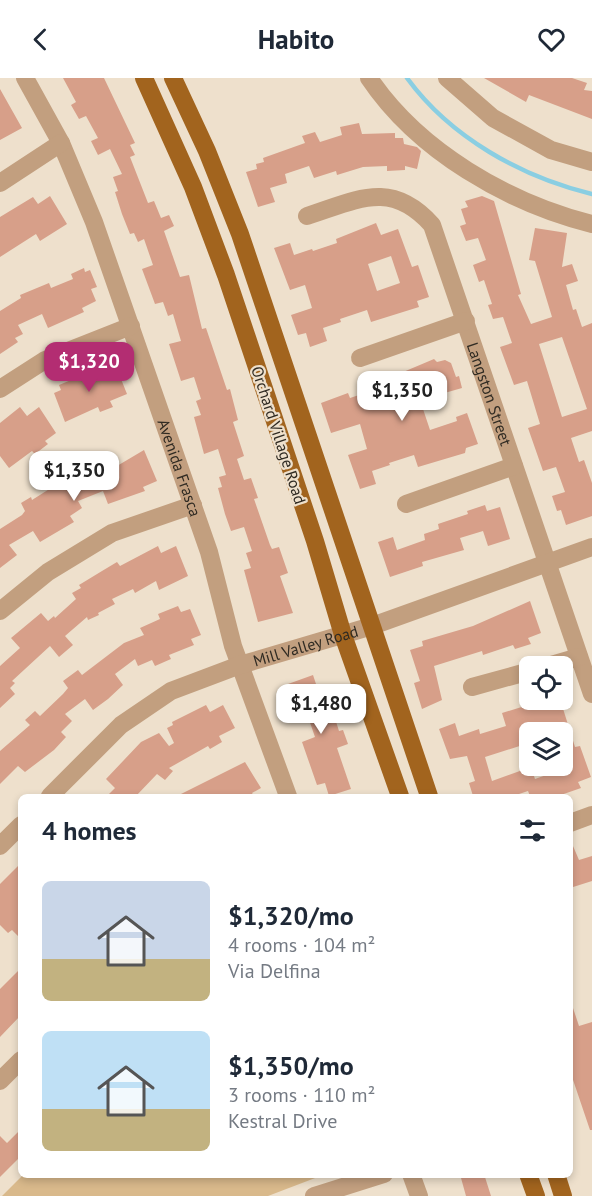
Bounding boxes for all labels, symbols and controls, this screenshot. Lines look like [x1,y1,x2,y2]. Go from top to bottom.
text: Habito [258,22,334,56]
icon: back [24,23,57,56]
icon: heart [535,23,568,56]
street label: Langston Street [463,340,517,449]
pin: $1,320 [40,342,138,393]
text: $1,320 [58,348,120,374]
street label: Orchard Village Road [247,364,311,506]
pin: $1,350 [353,371,451,422]
text: $1,350 [371,377,433,403]
street label: Avenida Frasca [153,416,206,519]
pin: $1,350 [25,451,123,502]
text: $1,350 [43,457,105,483]
street label: Mill Valley Road [251,621,360,671]
map controls [519,656,573,776]
button: locate [519,656,573,710]
pin: $1,480 [272,684,370,735]
text: $1,480 [290,690,352,716]
button: layers [519,722,573,776]
text: 4 homes [42,814,137,847]
icon: filters [516,814,549,847]
text: $1,320/mo [228,899,354,932]
icon: home [90,905,162,977]
text: 4 rooms · 104 m² [228,932,375,958]
text: Via Delfina [228,958,321,984]
text: $1,350/mo [228,1049,354,1082]
icon: home [90,1055,162,1127]
text: 3 rooms · 110 m² [228,1082,375,1108]
text: Kestral Drive [228,1108,337,1134]

